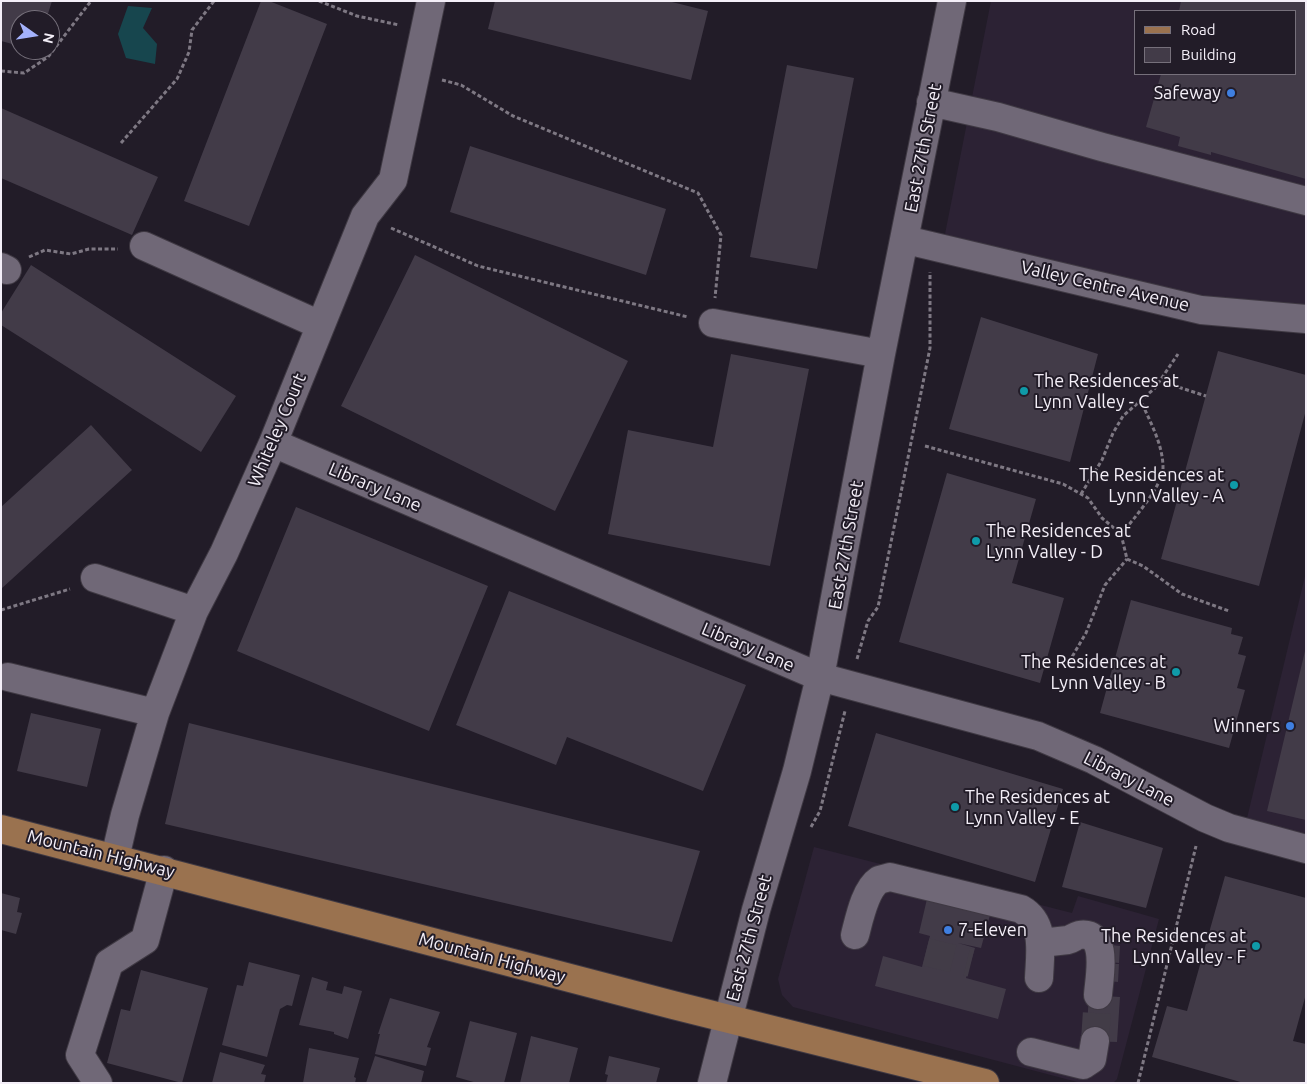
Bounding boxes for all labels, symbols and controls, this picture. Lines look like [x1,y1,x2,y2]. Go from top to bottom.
north arrow [10,10,60,60]
legend [1134,10,1297,75]
text: Road [1181,21,1216,38]
text: N [40,31,58,45]
text: Building [1181,46,1236,63]
street label: East 27th Street [900,82,946,214]
place label: Safeway [1154,82,1221,104]
marker: Safeway [1225,87,1237,99]
street label: Valley Centre Avenue [1019,256,1191,316]
street label: Whiteley Court [243,370,311,490]
place label: The Residences at Lynn Valley - C [1034,370,1179,412]
marker: The Residences at Lynn Valley - C [1018,385,1030,397]
street label: Library Lane [325,458,425,516]
place label: The Residences at Lynn Valley - A [1079,464,1224,506]
street label: East 27th Street [824,479,868,611]
marker: The Residences at Lynn Valley - A [1228,479,1240,491]
place label: The Residences at Lynn Valley - D [986,520,1131,562]
marker: The Residences at Lynn Valley - D [970,535,982,547]
street label: Library Lane [698,618,798,676]
place label: The Residences at Lynn Valley - B [1021,651,1166,694]
marker: The Residences at Lynn Valley - B [1170,666,1182,678]
place label: Winners [1213,715,1280,737]
marker: Winners [1284,720,1296,732]
street label: Library Lane [1080,747,1178,811]
place label: The Residences at Lynn Valley - E [965,786,1110,829]
marker: The Residences at Lynn Valley - E [949,801,961,813]
street label: Mountain Highway [25,825,177,883]
street label: East 27th Street [722,872,776,1004]
place label: 7-Eleven [958,919,1027,941]
marker: 7-Eleven [942,924,954,936]
place label: The Residences at Lynn Valley - F [1101,925,1246,968]
street label: Mountain Highway [416,928,568,988]
marker: The Residences at Lynn Valley - F [1250,940,1262,952]

